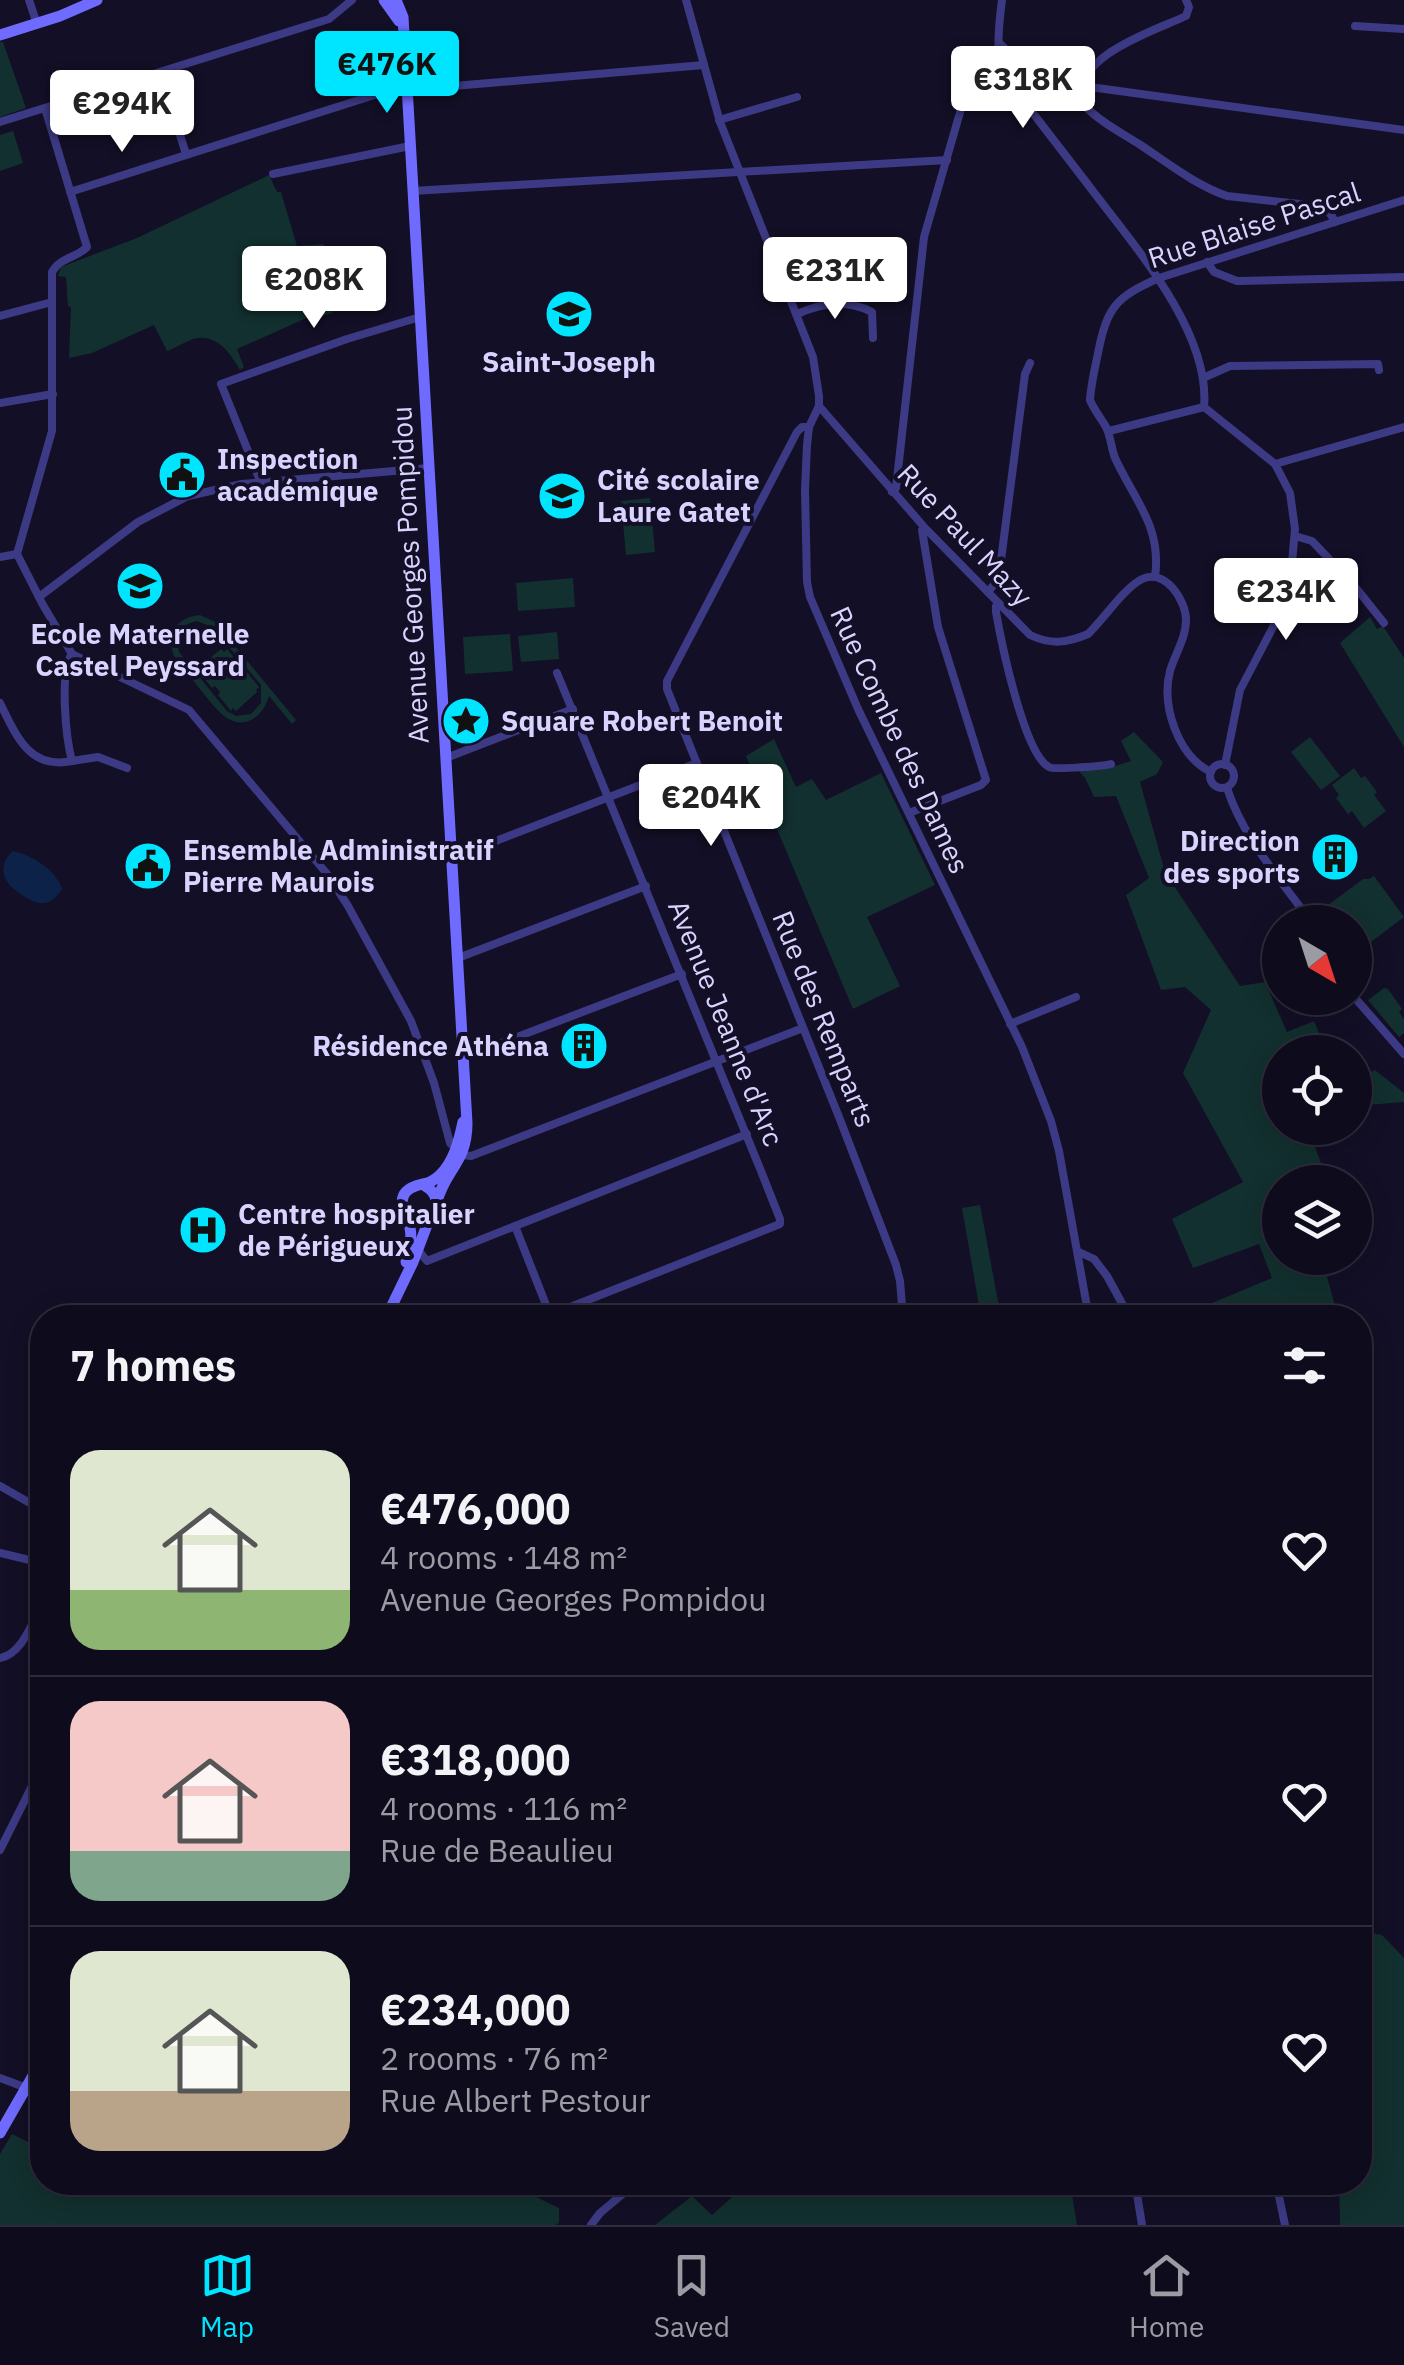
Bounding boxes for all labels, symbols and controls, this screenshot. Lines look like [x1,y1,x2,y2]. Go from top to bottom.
pin: €476K [317,31,457,116]
text: €476K [337,42,437,84]
pin: €318K [953,46,1093,131]
text: €318K [973,57,1073,99]
pin: €294K [52,70,192,155]
text: €294K [72,81,172,123]
street label: Rue Blaise Pascal [1143,173,1365,276]
pin: €231K [765,237,905,322]
pin: €208K [244,246,384,331]
text: €231K [785,248,885,290]
text: €208K [264,257,364,299]
school or university icon: Saint-Joseph [543,288,595,340]
place label: Saint-Joseph [482,343,656,380]
street label: Avenue Georges Pompidou [382,405,437,745]
place label: Inspection académique [217,440,379,509]
public building icon: Inspection académique [156,449,208,501]
street label: Rue Paul Mazy [890,455,1041,614]
place label: Cité scolaire Laure Gatet [597,461,760,530]
school or university icon: Cité scolaire Laure Gatet [536,470,588,522]
pin: €234K [1216,558,1356,643]
school or university icon: Ecole Maternelle Castel Peyssard [114,560,166,612]
text: €234K [1236,569,1336,611]
street label: Rue Combe des Dames [822,600,979,879]
place label: Ecole Maternelle Castel Peyssard [31,615,249,684]
place icon: Square Robert Benoit [440,695,492,747]
place label: Square Robert Benoit [501,702,783,739]
pin: €204K [641,764,781,849]
text: €204K [661,775,761,817]
place label: Direction des sports [1163,822,1300,891]
place label: Ensemble Administratif Pierre Maurois [183,831,494,900]
building icon: Direction des sports [1309,831,1361,883]
public building icon: Ensemble Administratif Pierre Maurois [122,840,174,892]
street label: Avenue Jeanne d'Arc [660,894,793,1151]
street label: Rue des Remparts [764,905,885,1132]
north arrow [1262,905,1372,1015]
map controls [1262,905,1372,1275]
building icon: Résidence Athéna [558,1020,610,1072]
place label: Résidence Athéna [312,1027,549,1064]
button: locate [1262,1035,1372,1145]
button: layers [1262,1165,1372,1275]
place label: Centre hospitalier de Périgueux [238,1195,475,1264]
hospital icon: Centre hospitalier de Périgueux [177,1204,229,1256]
text: 7 homes [70,1338,236,1393]
icon: filters [1277,1338,1332,1393]
text: €476,000 [380,1481,571,1536]
icon: home [150,1490,270,1610]
icon: heart [1277,1523,1332,1578]
text: 4 rooms · 148 m² [380,1536,627,1578]
text: Avenue Georges Pompidou [380,1578,766,1620]
text: €318,000 [380,1732,571,1787]
icon: home [150,1741,270,1861]
icon: heart [1277,1774,1332,1829]
text: 4 rooms · 116 m² [380,1787,627,1829]
text: Rue de Beaulieu [380,1829,614,1871]
text: €234,000 [380,1982,571,2037]
icon: home [150,1991,270,2111]
icon: heart [1277,2024,1332,2079]
text: 2 rooms · 76 m² [380,2037,608,2079]
text: Rue Albert Pestour [380,2079,650,2121]
tab: Map [200,2248,255,2345]
tab: Saved [654,2248,730,2345]
tab: Home [1129,2248,1204,2345]

